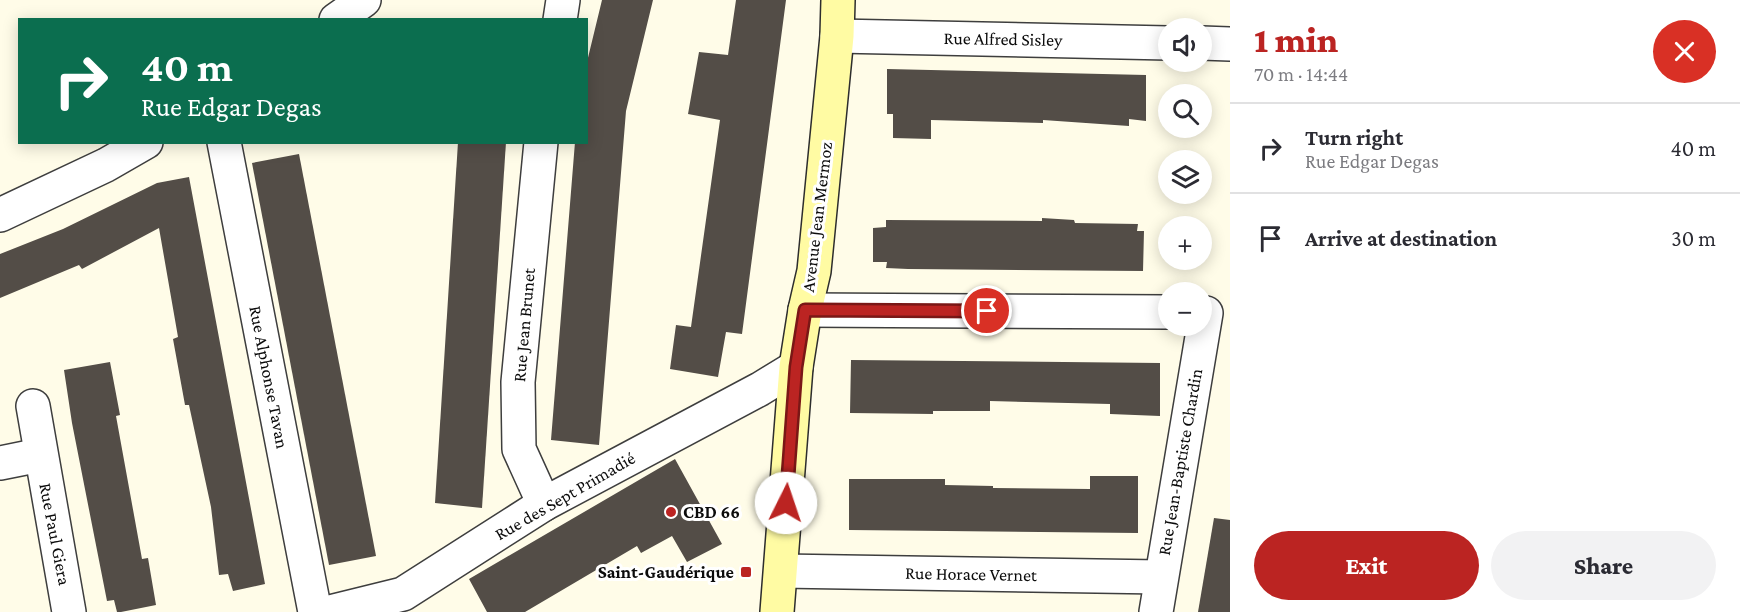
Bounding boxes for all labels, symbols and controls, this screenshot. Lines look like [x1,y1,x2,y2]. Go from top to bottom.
map controls [1158,18,1212,336]
button: sound [1158,18,1212,72]
text: 1 min [1254,20,1338,60]
button: close [1653,20,1716,83]
street label: Rue Alfred Sisley [943,28,1063,50]
icon: right [42,42,120,120]
text: 40 m [141,43,233,90]
text: 70 m · 14:44 [1254,63,1348,85]
button: search [1158,84,1212,138]
text: Rue Edgar Degas [141,92,322,122]
text: Turn right [1305,125,1403,150]
icon: right [1254,132,1287,165]
text: 40 m [1671,136,1716,161]
street label: Avenue Jean Mermoz [798,140,836,293]
button: layers [1158,150,1212,204]
text: Rue Edgar Degas [1305,150,1439,172]
button: + [1158,216,1212,270]
icon: arrive [1254,222,1287,255]
text: Arrive at destination [1305,226,1497,251]
text: 30 m [1671,226,1716,251]
street label: Rue Jean Brunet [509,266,539,383]
button: − [1158,282,1212,336]
pin [961,285,1012,336]
icon: arrive [970,294,1003,327]
street label: Rue Alphonse Tavan [245,304,293,450]
street label: Rue Jean-Baptiste Chardin [1154,367,1206,557]
street label: Rue des Sept Primadié [491,448,639,544]
position arrow [754,471,818,535]
street label: Rue Paul Giera [35,481,75,587]
place label: CBD 66 [683,502,740,522]
marker: CBD 66 [664,505,678,519]
button: Exit [1254,531,1479,600]
button: Share [1491,531,1716,600]
place label: Saint-Gaudérique [598,562,734,582]
street label: Rue Horace Vernet [905,563,1038,585]
marker: Saint-Gaudérique [739,565,753,579]

